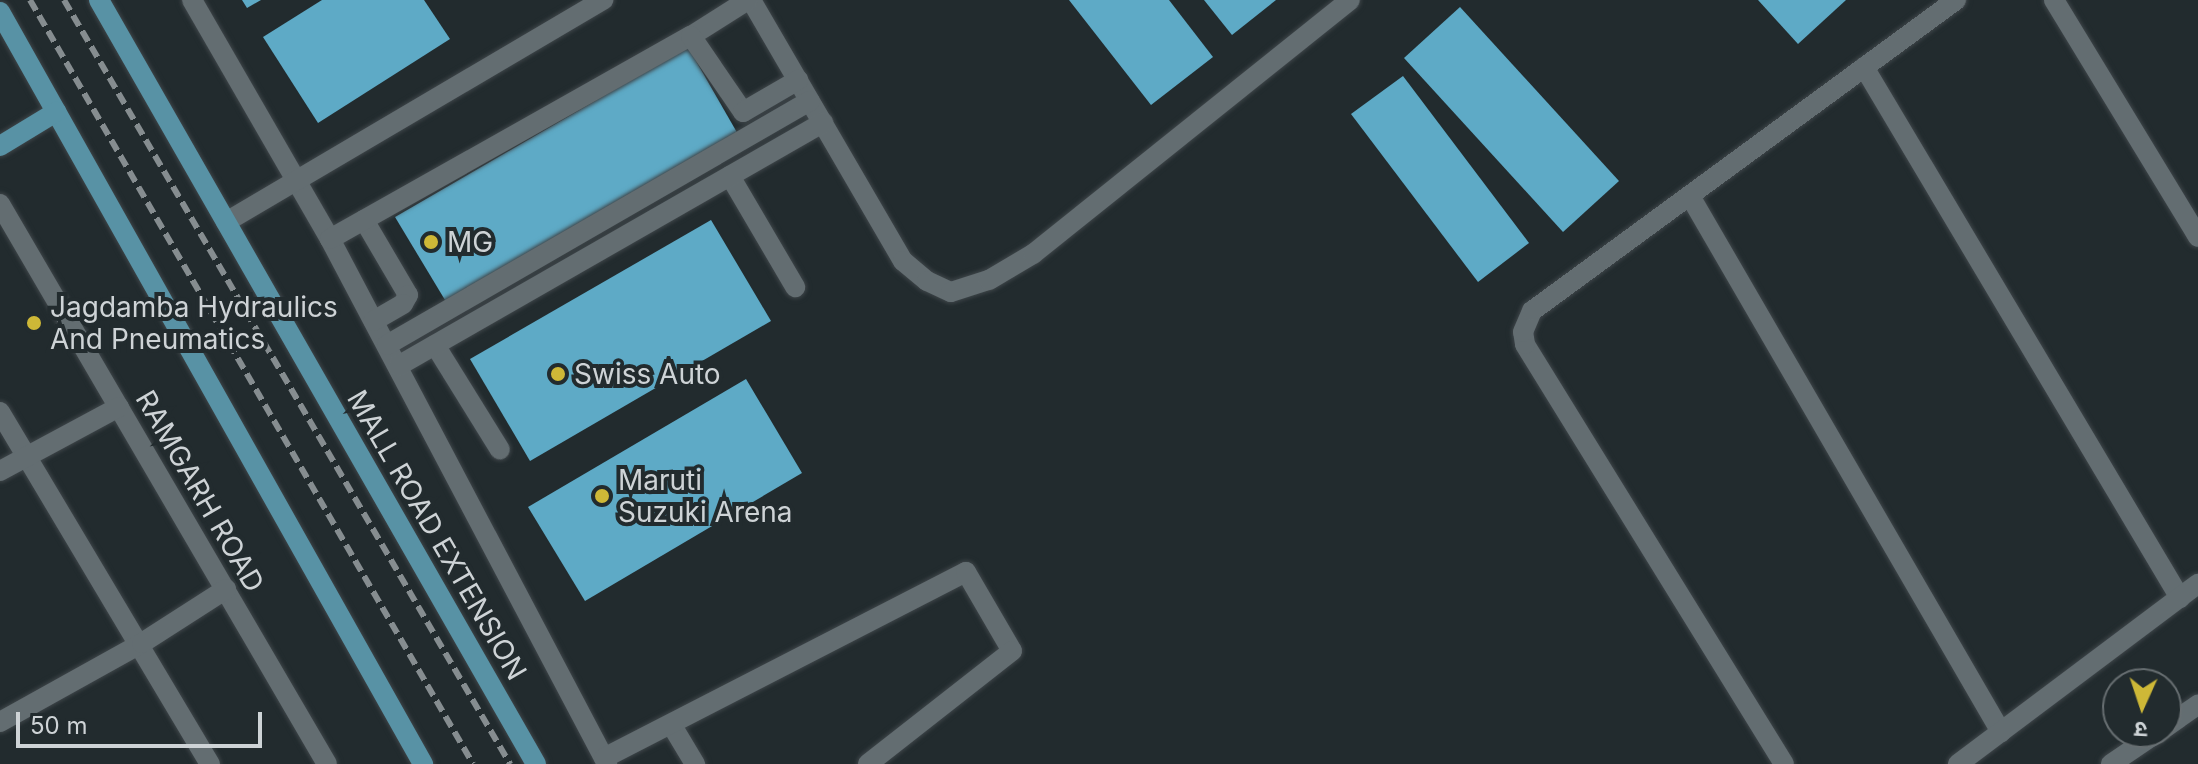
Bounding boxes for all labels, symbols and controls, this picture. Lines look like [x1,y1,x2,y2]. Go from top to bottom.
place label: MG [447,225,493,259]
marker: MG [422,233,440,251]
place label: Jagdamba Hydraulics And Pneumatics [50,290,338,356]
marker: Jagdamba Hydraulics And Pneumatics [25,314,43,332]
place label: Swiss Auto [574,357,721,391]
marker: Swiss Auto [549,365,567,383]
street label: RAMGARH ROAD [129,384,271,598]
street label: MALL ROAD EXTENSION [340,384,534,686]
place label: Maruti Suzuki Arena [618,463,793,529]
marker: Maruti Suzuki Arena [593,487,611,505]
north arrow [2102,668,2182,748]
scale bar [20,696,266,746]
text: 50 m [30,711,88,740]
text: उ [2134,717,2148,743]

